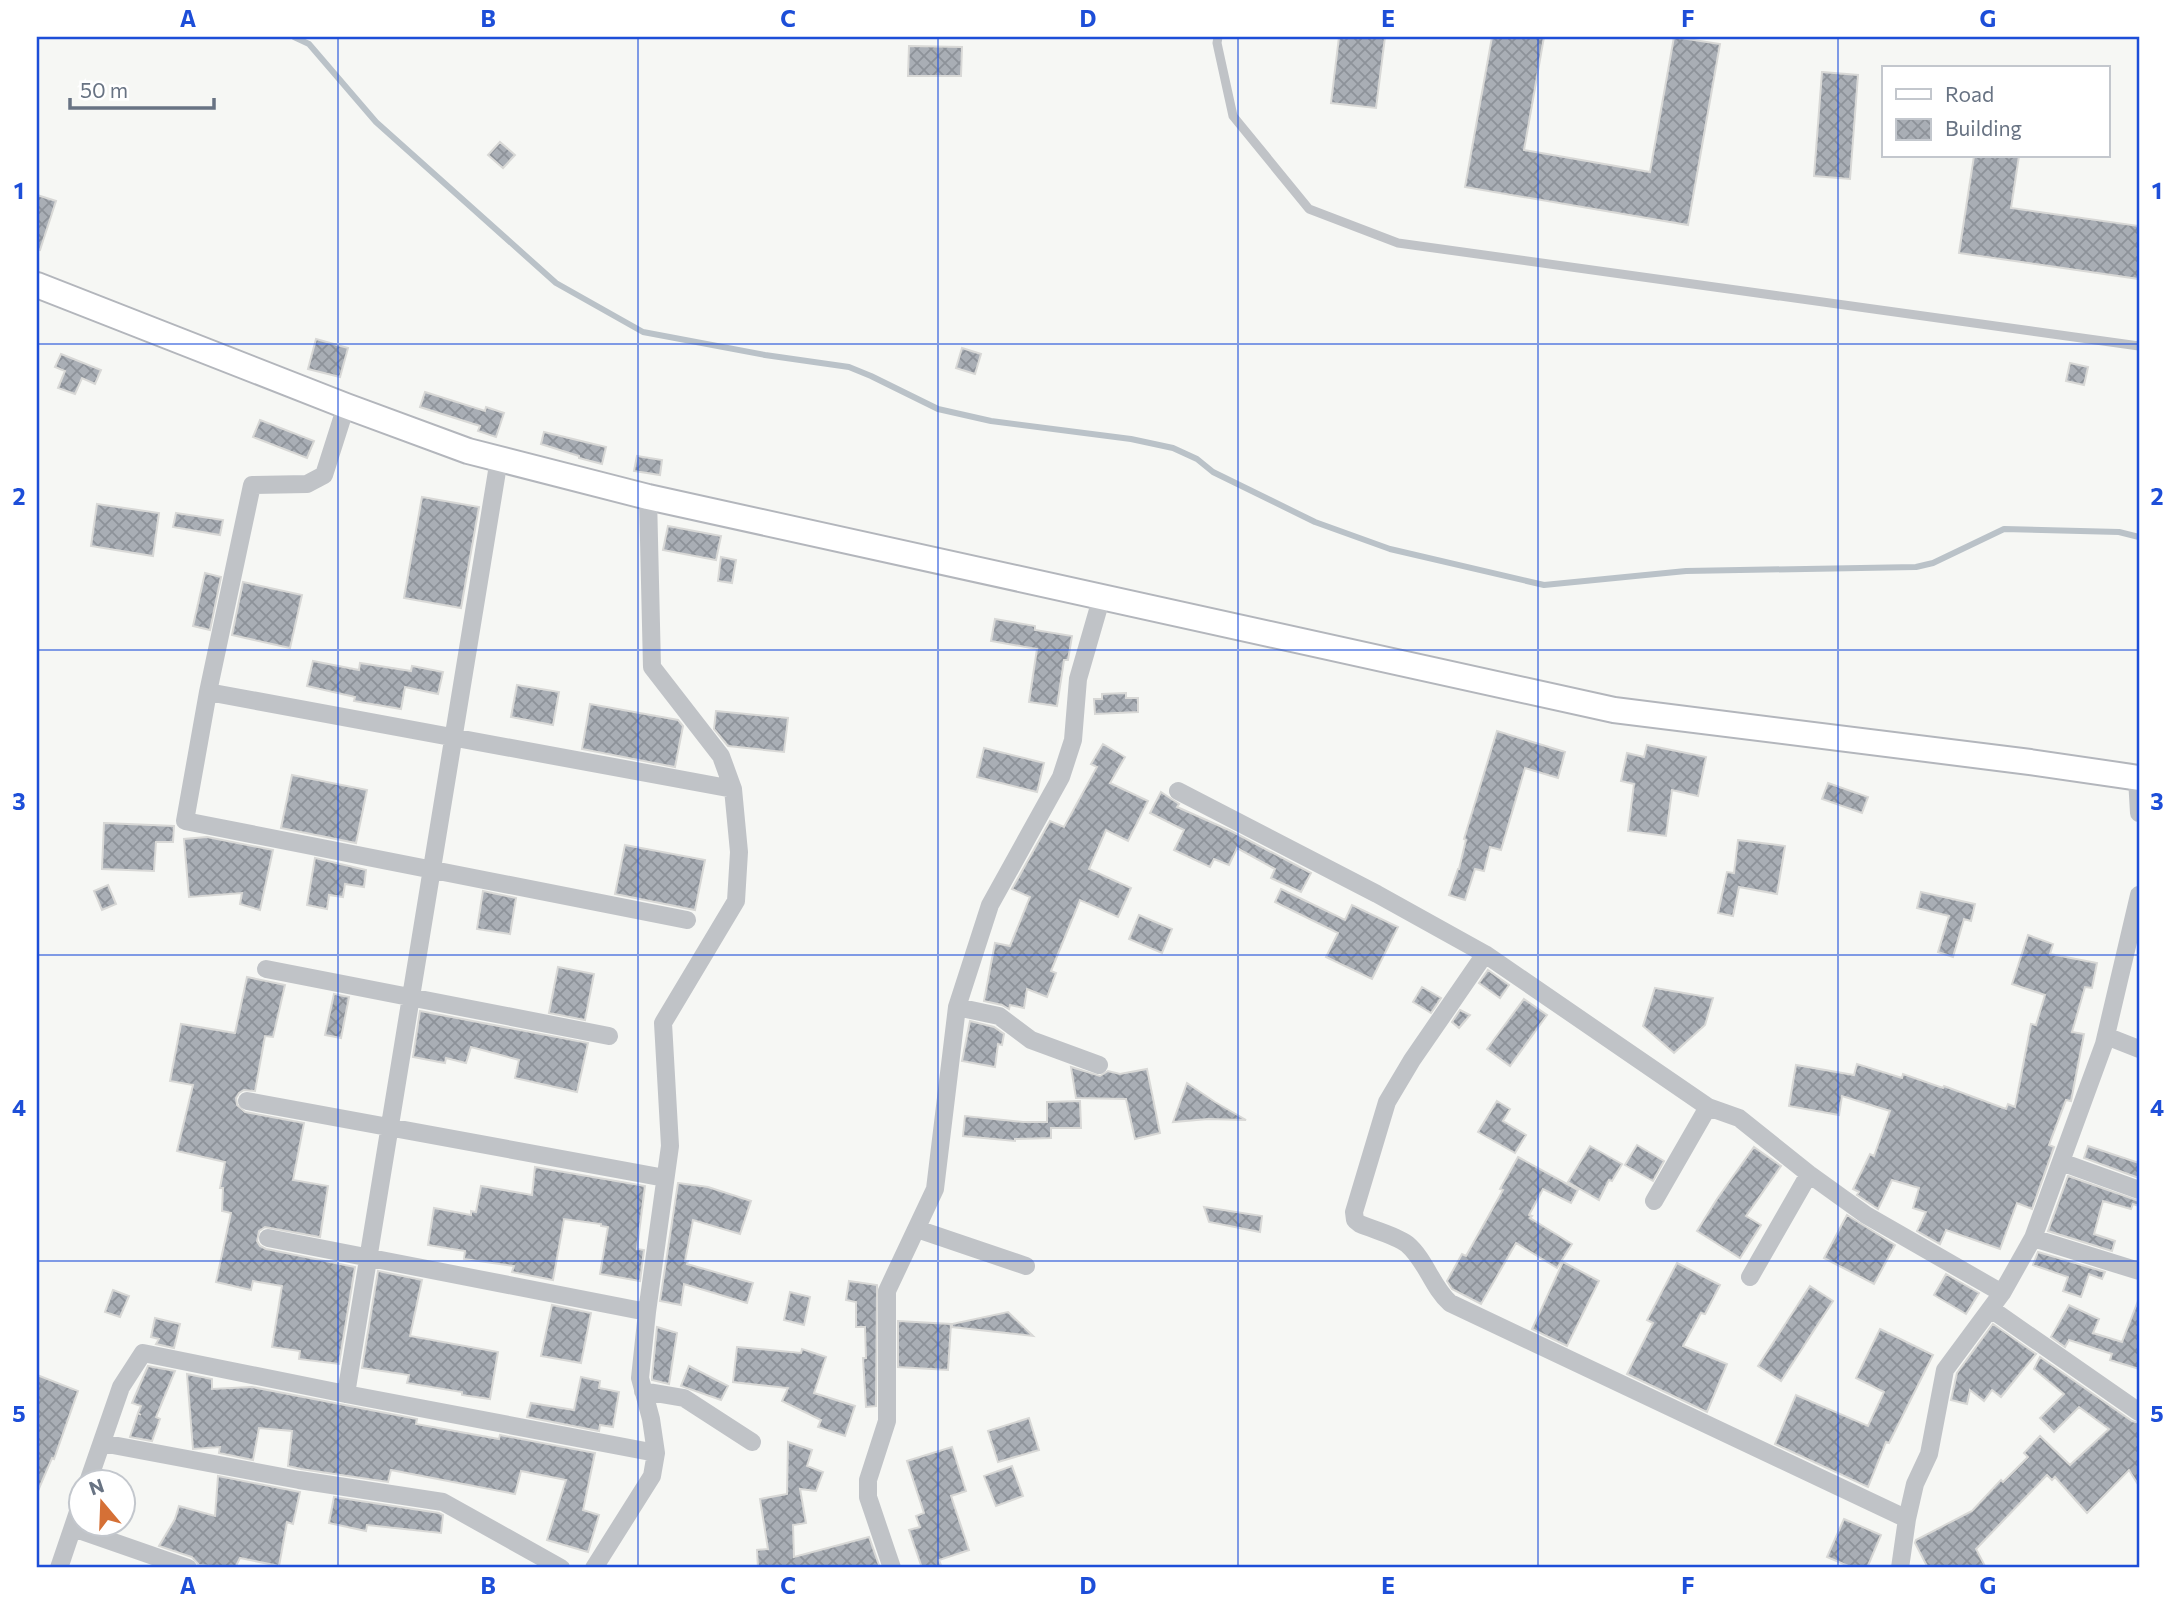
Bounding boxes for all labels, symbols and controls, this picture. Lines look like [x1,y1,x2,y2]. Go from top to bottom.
text: A [180,4,197,32]
text: B [480,4,496,32]
text: C [780,4,796,32]
text: D [1080,4,1097,32]
text: E [1381,4,1395,32]
text: F [1681,4,1695,32]
text: G [1980,4,1996,32]
scale bar [70,66,214,110]
legend [1882,66,2110,158]
text: 50 m [80,77,128,102]
text: Road [1945,81,1994,106]
text: Building [1945,115,2022,140]
text: 1 [14,176,24,204]
text: 1 [2152,176,2162,204]
text: 2 [12,482,26,510]
text: 2 [2150,482,2164,510]
text: 3 [12,787,26,815]
text: 3 [2150,787,2164,815]
text: 4 [12,1093,26,1121]
text: 4 [2150,1093,2164,1121]
text: 5 [12,1399,26,1427]
text: 5 [2150,1399,2164,1427]
north arrow [66,1468,136,1538]
text: N [86,1473,107,1500]
text: A [180,1571,197,1599]
text: B [480,1571,496,1599]
text: C [780,1571,796,1599]
text: D [1080,1571,1097,1599]
text: E [1381,1571,1395,1599]
text: F [1681,1571,1695,1599]
text: G [1980,1571,1996,1599]

